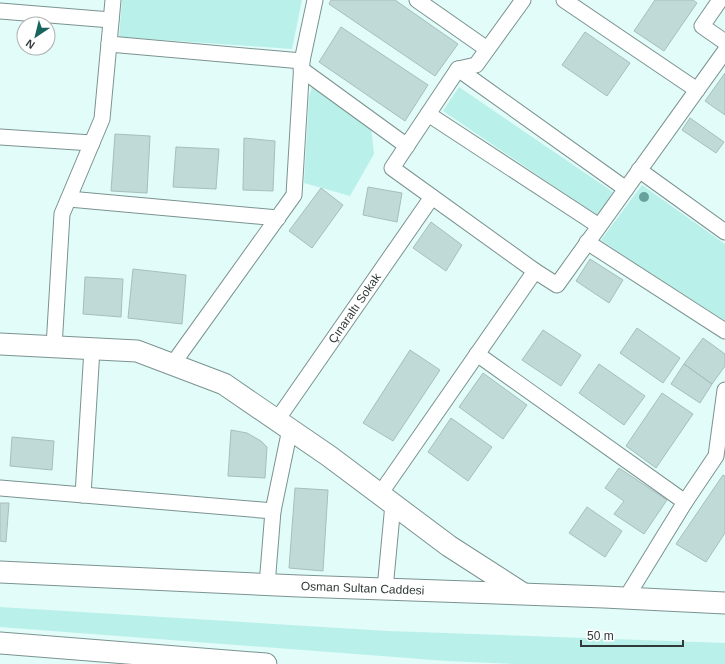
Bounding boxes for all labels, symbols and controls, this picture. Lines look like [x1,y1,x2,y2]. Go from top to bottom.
north arrow [16,16,56,56]
text: N [24,37,37,51]
street label: Çınaraltı Sokak [325,270,384,346]
street label: Osman Sultan Caddesi [301,579,425,598]
scale bar [581,622,683,648]
text: 50 m [587,629,614,643]

